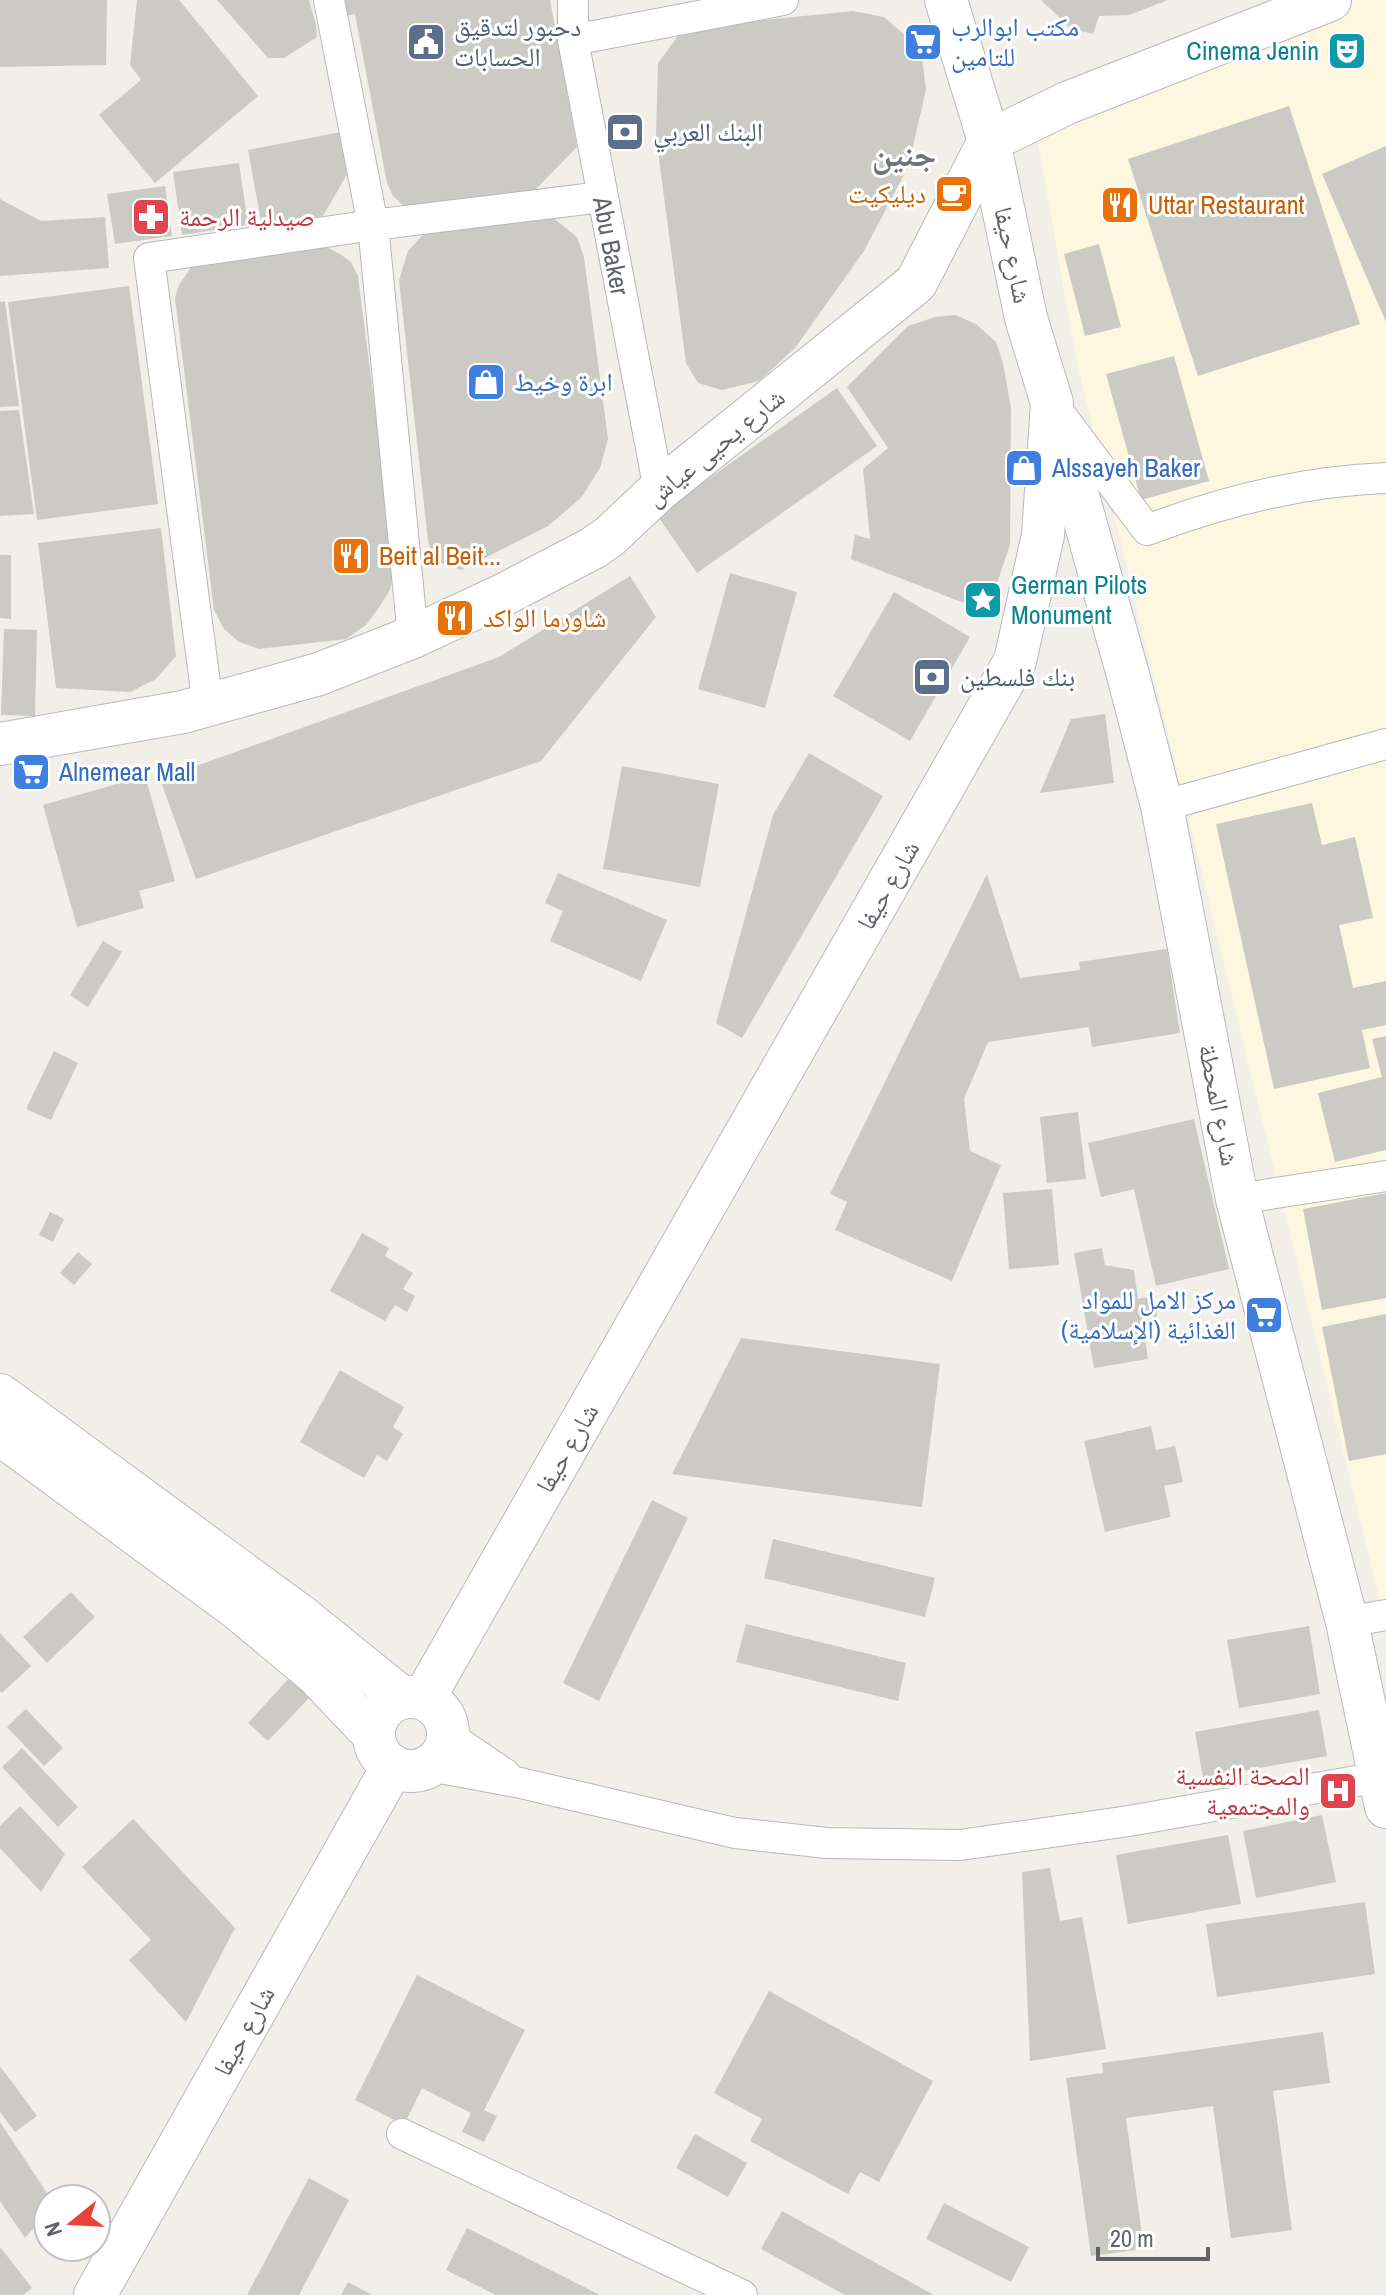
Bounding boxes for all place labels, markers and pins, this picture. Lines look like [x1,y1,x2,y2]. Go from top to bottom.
place label: دحبور لتدقيق الحسابات [454,9,581,74]
place label: مكتب ابوالرب للتامين [951,9,1079,74]
public building icon: دحبور لتدقيق الحسابات [405,21,447,63]
supermarket icon: مكتب ابوالرب للتامين [902,21,944,63]
theatre icon: Cinema Jenin [1326,30,1368,72]
place label: Cinema Jenin [1186,33,1319,68]
bank icon: البنك العربي [604,111,646,153]
place label: البنك العربي [653,114,763,153]
cafe icon: ديليكيت [933,173,975,215]
place label: ديليكيت [848,176,926,211]
restaurant icon: Uttar Restaurant [1099,184,1141,226]
place label: Uttar Restaurant [1148,187,1304,222]
pharmacy icon: صيدلية الرحمة [130,196,172,238]
place label: صيدلية الرحمة [179,199,315,234]
shop icon: ابرة وخيط [465,361,507,403]
place label: ابرة وخيط [514,364,613,399]
shop icon: Alssayeh Baker [1003,447,1045,489]
place label: Alssayeh Baker [1051,450,1200,485]
restaurant icon: Beit al Beit... [330,535,372,577]
place label: Beit al Beit... [379,538,501,573]
place label: German Pilots Monument [1011,567,1147,632]
place icon: German Pilots Monument [962,579,1004,621]
restaurant icon: شاورما الواكد [434,597,476,639]
place label: شاورما الواكد [483,600,606,635]
bank icon: بنك فلسطين [911,656,953,698]
place label: بنك فلسطين [960,659,1075,694]
supermarket icon: Alnemear Mall [10,751,52,793]
place label: Alnemear Mall [58,754,195,789]
place label: مركز الامل للمواد الغذائية (الإسلامية) [1061,1282,1236,1347]
supermarket icon: مركز الامل للمواد الغذائية (الإسلامية) [1243,1294,1285,1336]
place label: الصحة النفسية والمجتمعية [1175,1758,1310,1823]
hospital icon: الصحة النفسية والمجتمعية [1317,1770,1359,1812]

